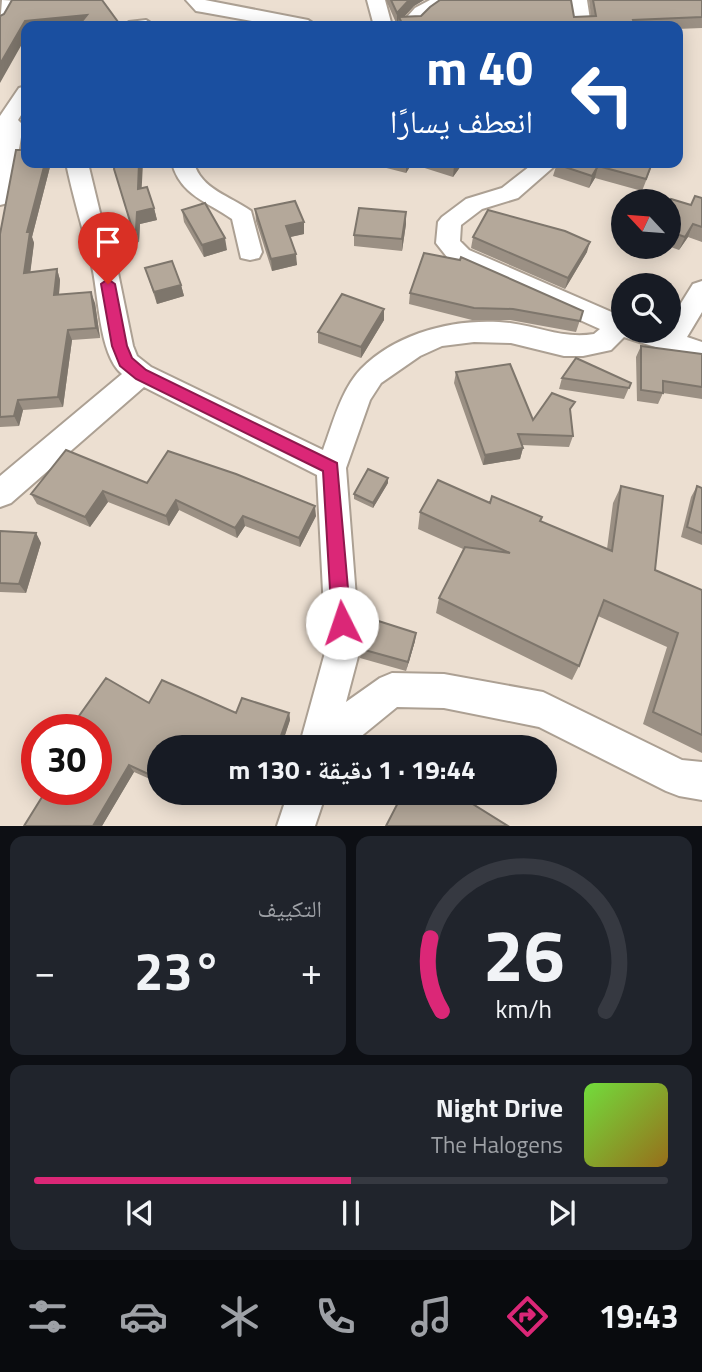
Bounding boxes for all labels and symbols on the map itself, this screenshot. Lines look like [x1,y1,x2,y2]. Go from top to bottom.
north arrow [611,189,681,259]
pin [78,212,138,284]
position arrow [305,586,379,660]
speed limit sign: 30 [21,714,112,805]

